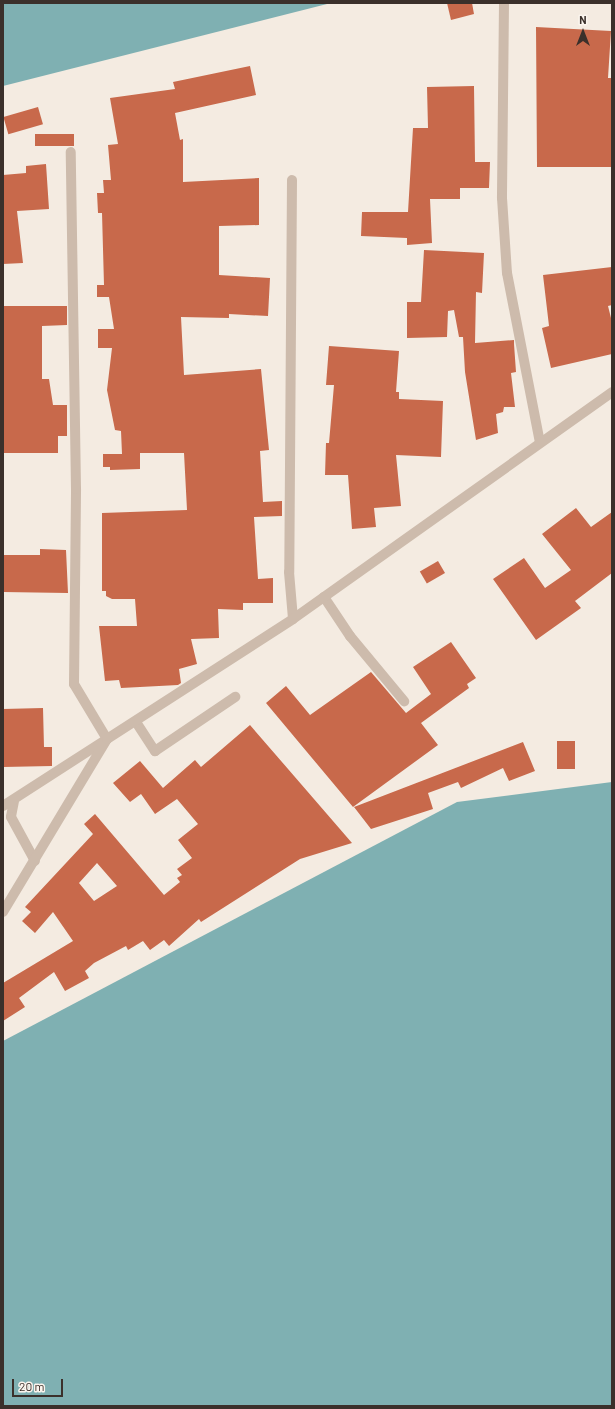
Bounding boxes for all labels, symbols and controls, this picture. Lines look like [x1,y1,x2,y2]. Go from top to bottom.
north arrow [563,12,603,52]
text: N [579,13,587,26]
scale bar [14,1371,65,1397]
text: 20 m [19,1379,45,1393]

